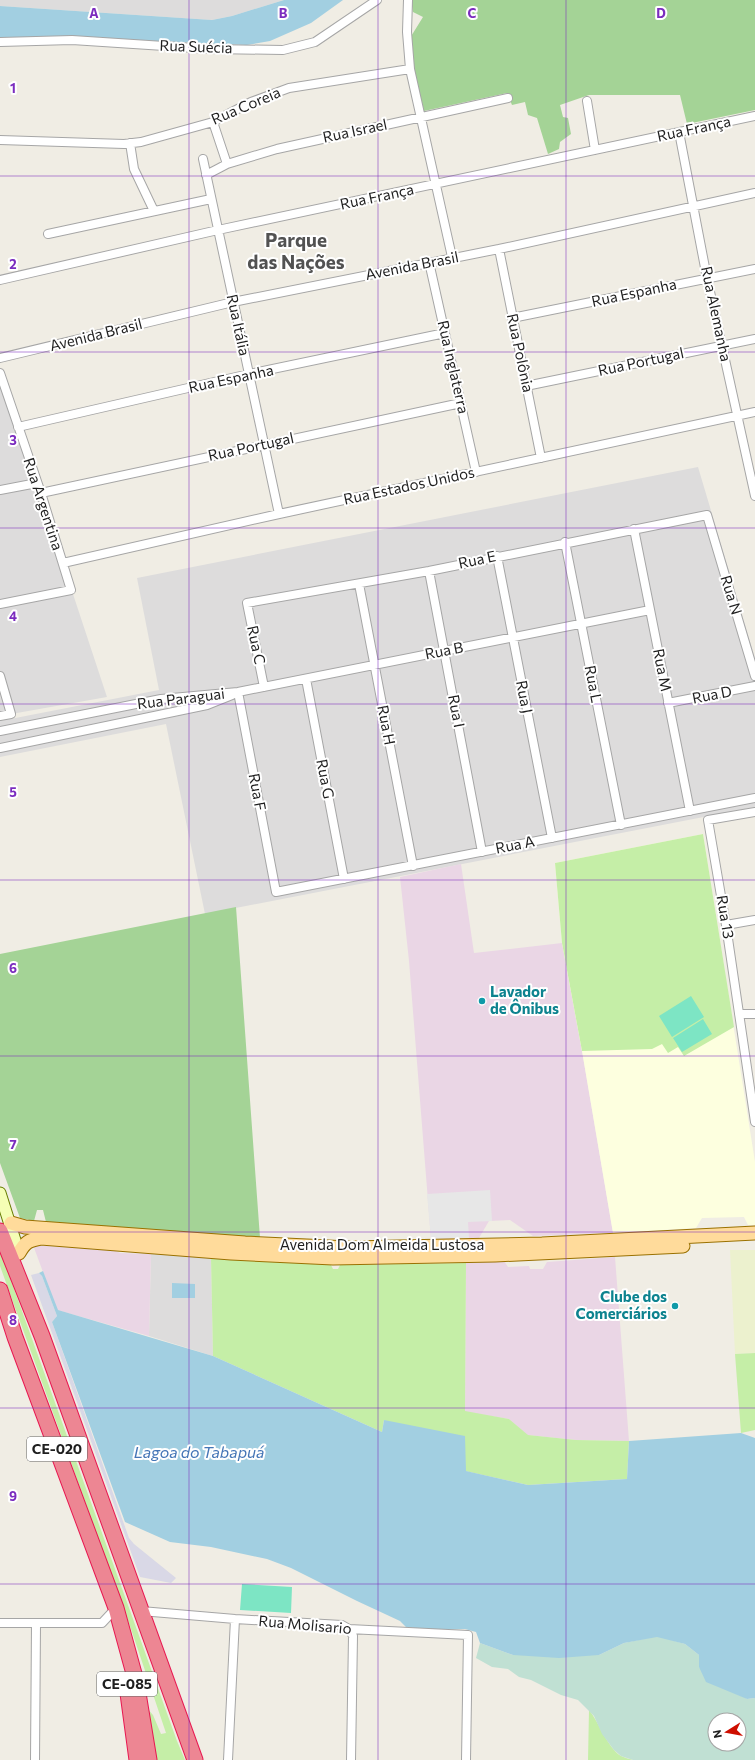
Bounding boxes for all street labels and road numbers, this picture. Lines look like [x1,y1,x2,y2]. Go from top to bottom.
street label: Rua Suécia [159,36,233,56]
street label: Rua Coreia [208,82,283,128]
street label: Rua França [655,111,732,145]
street label: Rua Israel [321,114,389,146]
street label: Rua França [338,179,415,213]
street label: Avenida Brasil [364,247,460,283]
street label: Rua Alemanha [698,264,736,363]
street label: Rua Espanha [590,274,678,310]
street label: Rua Itália [224,292,254,357]
street label: Rua Polônia [504,312,538,394]
street label: Avenida Brasil [48,314,144,354]
street label: Rua Inglaterra [434,318,473,415]
street label: Rua Portugal [596,343,685,379]
street label: Rua Espanha [187,360,275,396]
street label: Rua Portugal [206,428,295,464]
street label: Rua Argentina [21,455,67,552]
street label: Rua Estados Unidos [342,462,476,508]
street label: Rua E [456,546,497,572]
street label: Rua N [717,573,746,617]
street label: Rua C [244,624,270,666]
street label: Rua B [423,637,465,663]
street label: Rua M [650,647,676,693]
street label: Rua L [582,664,606,704]
street label: Rua J [513,679,537,715]
street label: Rua D [690,681,733,707]
street label: Rua Paraguai [136,684,226,712]
street label: Rua I [445,693,469,729]
street label: Rua H [374,703,400,746]
street label: Rua G [313,757,339,800]
street label: Rua F [246,772,270,812]
street label: Rua A [494,831,536,857]
street label: Rua 13 [714,894,738,940]
street label: Avenida Dom Almeida Lustosa [280,1235,484,1253]
road number: CE-020 [27,1437,87,1461]
street label: Rua Molisario [258,1611,352,1637]
road number: CE-085 [97,1672,157,1696]

